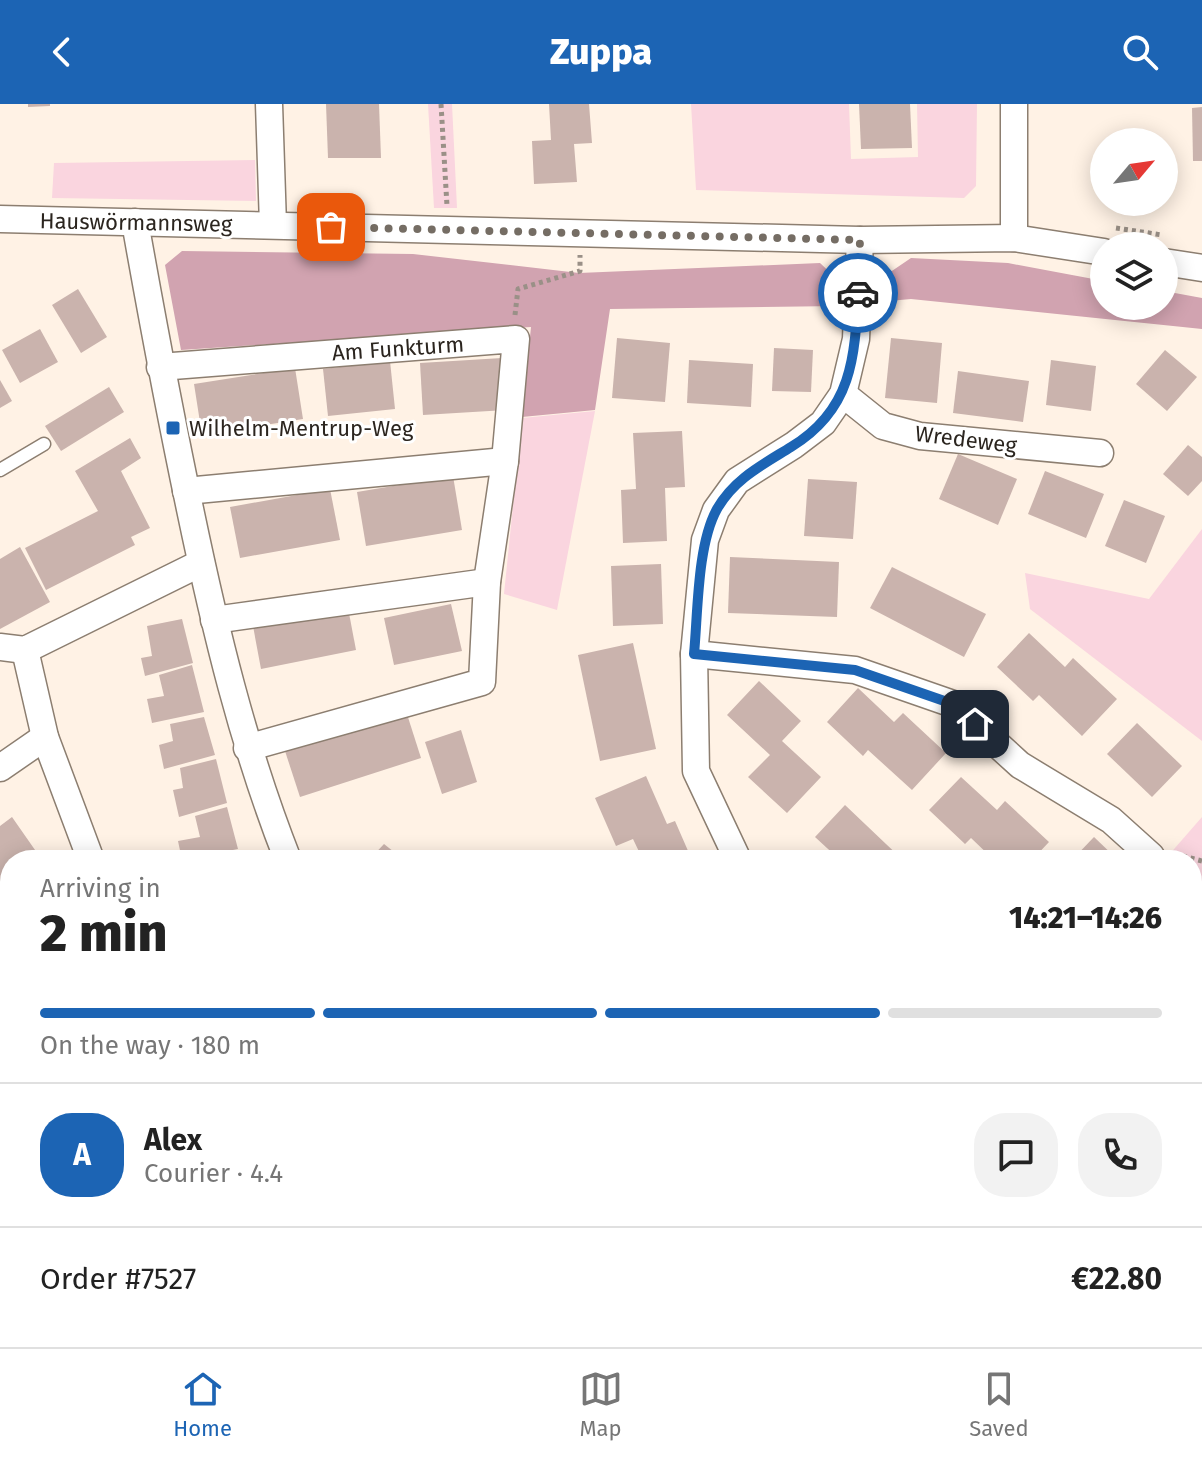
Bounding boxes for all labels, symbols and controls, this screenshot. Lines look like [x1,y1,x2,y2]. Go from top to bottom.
icon: back [40,30,84,74]
text: Zuppa [550,30,652,74]
icon: search [1118,30,1162,74]
north arrow [1090,128,1178,216]
map controls [1090,128,1178,320]
pin [297,193,365,261]
icon: bag [309,205,353,249]
street label: Hauswörmannsweg [39,207,233,238]
button: layers [1090,232,1178,320]
courier [818,253,898,333]
icon: car [836,271,880,315]
street label: Am Funkturm [331,330,465,367]
place label: Wilhelm-Mentrup-Weg [189,415,414,442]
marker: Wilhelm-Mentrup-Weg [164,419,182,437]
street label: Wredeweg [914,420,1019,459]
pin [941,690,1009,758]
icon: home [953,702,997,746]
text: Arriving in [40,873,161,904]
text: 14:21–14:26 [1009,900,1162,936]
text: 2 min [40,902,167,965]
text: On the way · 180 m [40,1030,260,1061]
button: chat [974,1113,1058,1197]
button: phone [1078,1113,1162,1197]
text: Alex [144,1122,202,1158]
text: A [73,1137,91,1173]
text: Courier · 4.4 [144,1158,283,1189]
text: Order #7527 [40,1261,196,1297]
text: €22.80 [1071,1261,1162,1297]
tab: Home [173,1367,232,1442]
tab: Map [579,1367,623,1442]
tab: Saved [969,1367,1029,1442]

